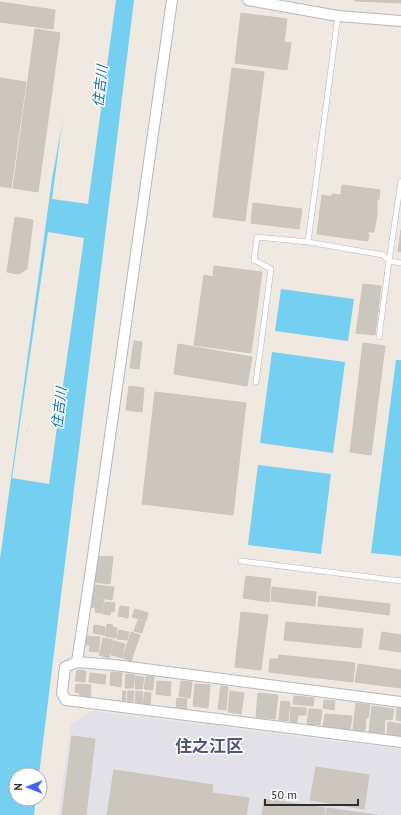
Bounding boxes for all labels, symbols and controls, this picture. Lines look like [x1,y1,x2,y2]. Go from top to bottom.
water label: 住吉川 [89,62,112,108]
water label: 住吉川 [48,384,71,430]
district label: 住之江区 [175,735,243,757]
north arrow [8,767,48,807]
scale bar [265,781,358,807]
text: N [11,783,25,791]
text: 50 m [271,787,297,802]

